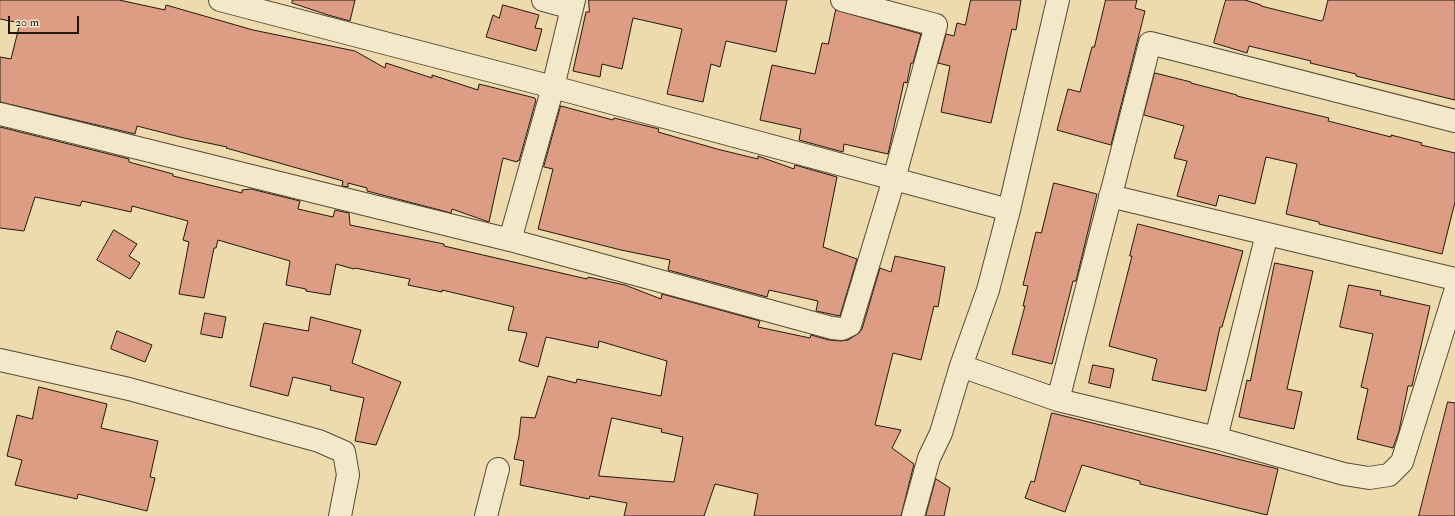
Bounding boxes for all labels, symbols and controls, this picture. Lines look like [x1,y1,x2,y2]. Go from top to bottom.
scale bar [10,8,81,34]
text: 20 m [15,15,39,30]

